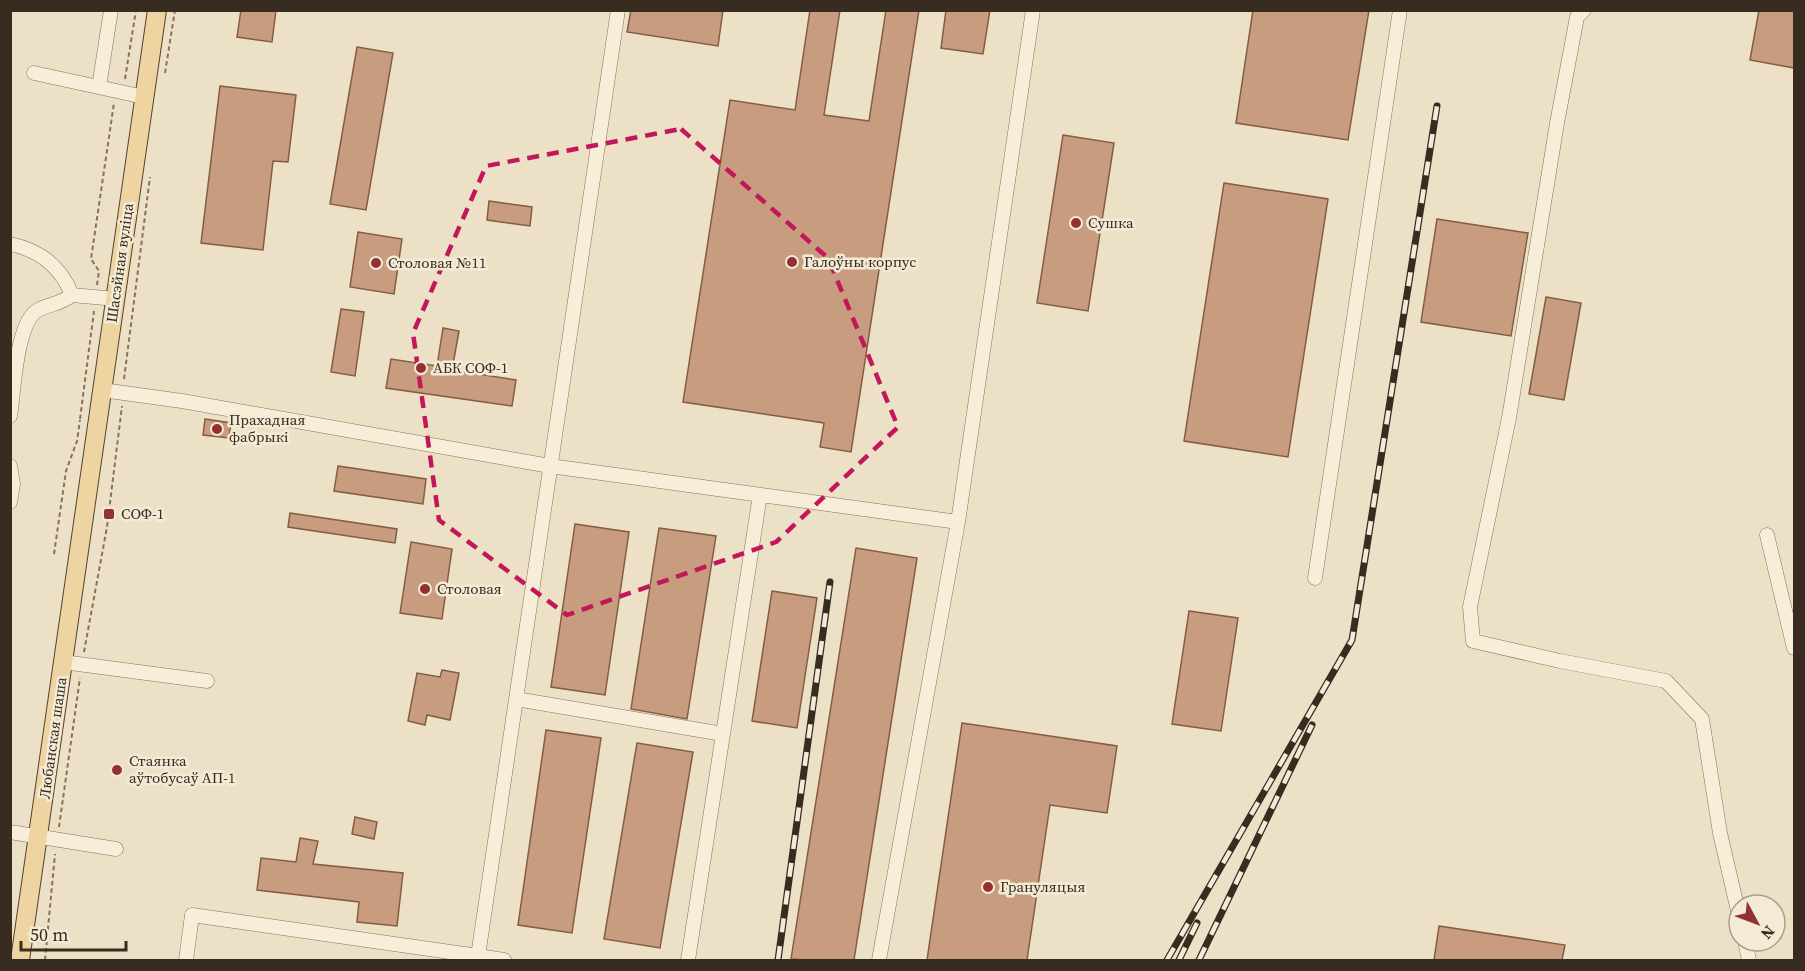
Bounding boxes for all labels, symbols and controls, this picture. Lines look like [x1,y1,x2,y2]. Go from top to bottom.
street label: Шасэйная вуліца [101,201,138,324]
place label: Сушка [1088,212,1134,233]
marker: Сушка [1069,216,1083,230]
place label: Галоўны корпус [804,251,917,272]
place label: Столовая №11 [388,252,486,273]
marker: Галоўны корпус [785,255,799,269]
marker: Столовая №11 [369,256,383,270]
place label: АБК СОФ-1 [433,357,508,378]
marker: АБК СОФ-1 [414,361,428,375]
place label: Прахадная фабрыкі [229,409,306,447]
marker: Прахадная фабрыкі [210,422,224,436]
place label: СОФ-1 [121,503,164,524]
marker: СОФ-1 [102,507,116,521]
place label: Столовая [437,578,502,599]
marker: Столовая [418,582,432,596]
street label: Любанская шаша [34,675,72,800]
place label: Стаянка аўтобусаў АП-1 [129,750,235,788]
marker: Стаянка аўтобусаў АП-1 [110,763,124,777]
place label: Грануляцыя [1000,876,1085,897]
marker: Грануляцыя [981,880,995,894]
north arrow [1727,893,1787,953]
scale bar [21,914,126,952]
text: N [1756,921,1780,945]
text: 50 m [30,922,68,947]

